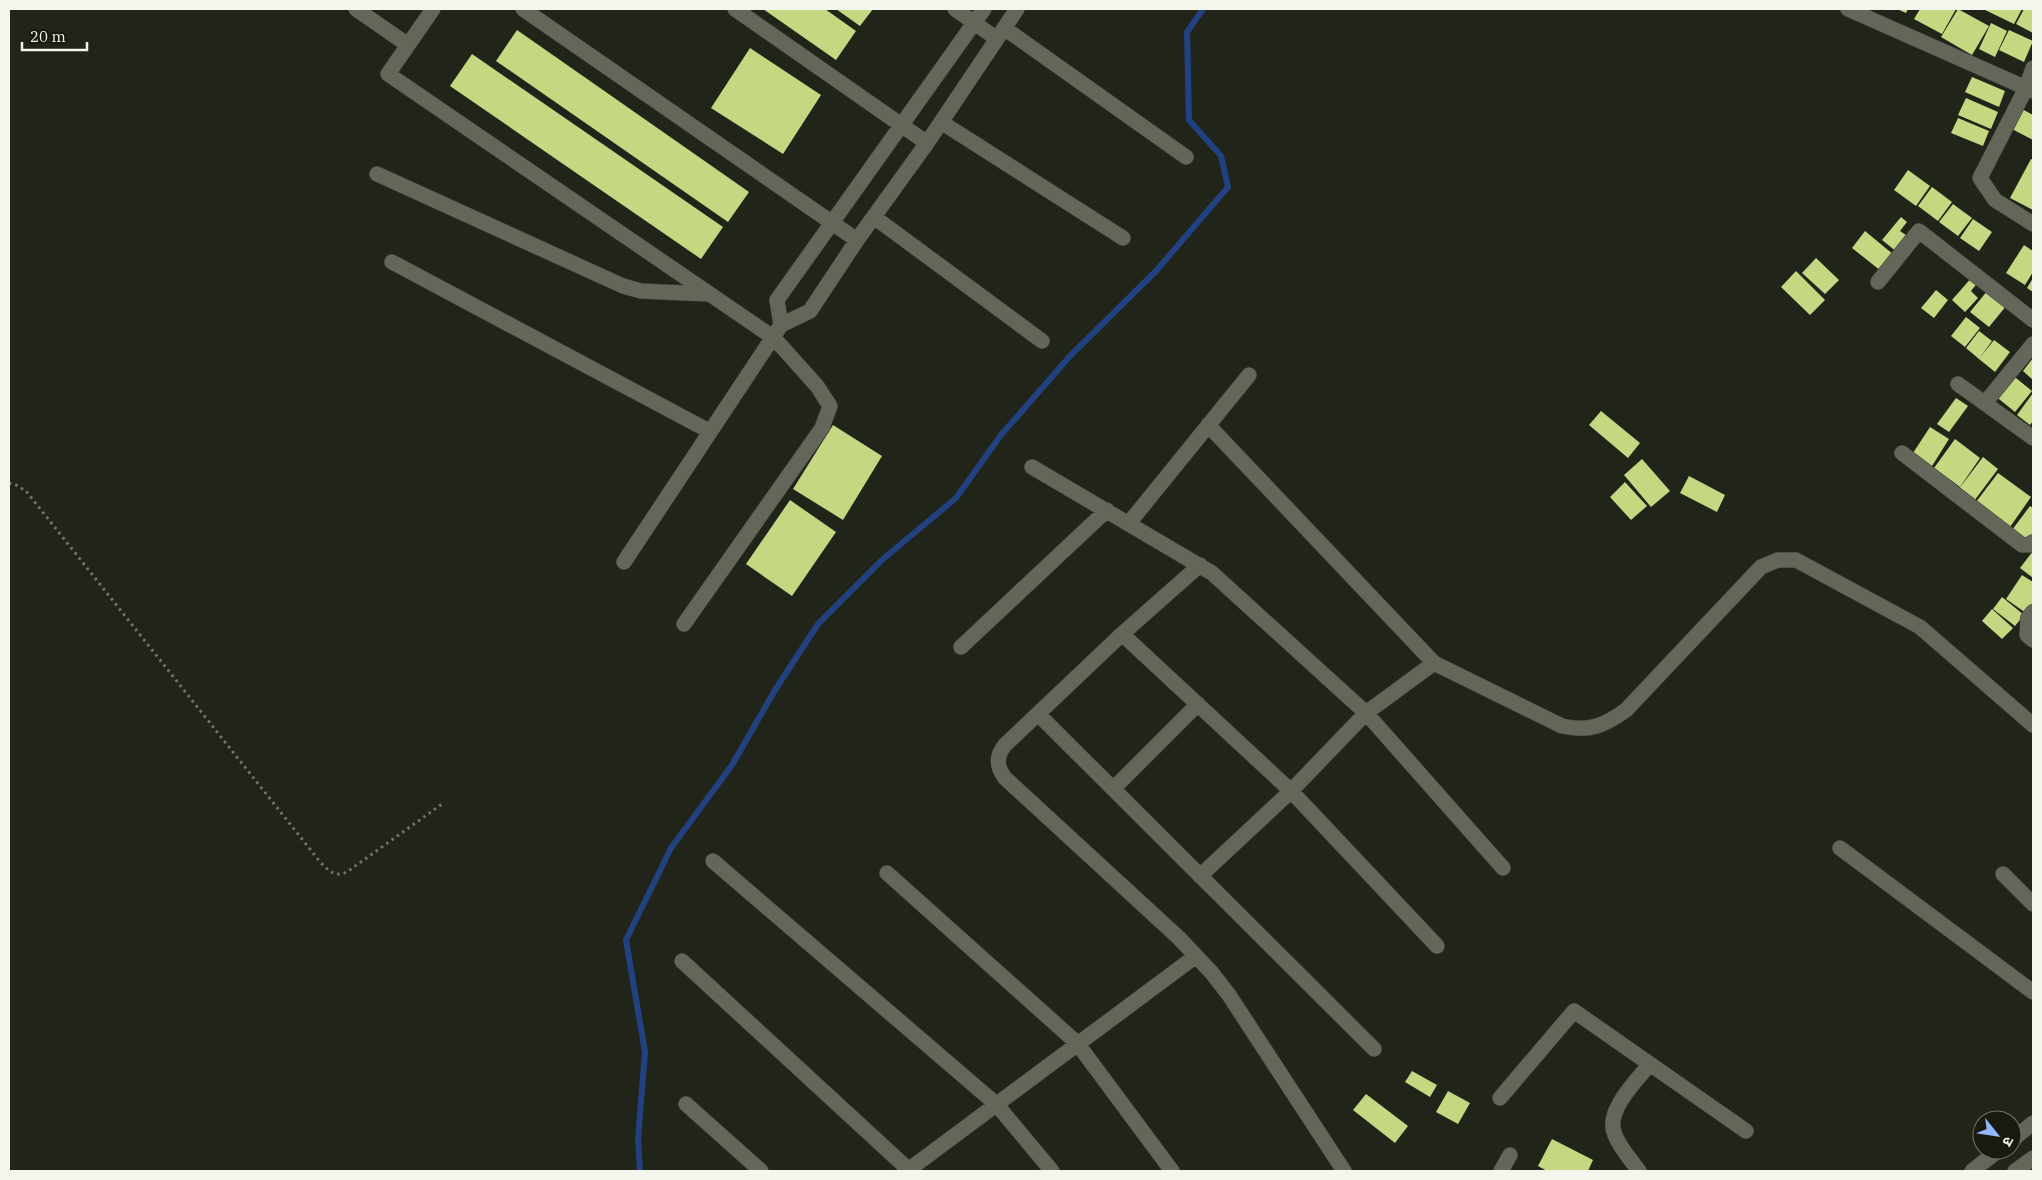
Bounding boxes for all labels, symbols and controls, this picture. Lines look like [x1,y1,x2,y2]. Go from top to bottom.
scale bar [22,20,88,52]
text: 20 m [30,27,66,46]
north arrow [1972,1110,2022,1160]
text: उ [1998,1133,2018,1150]

